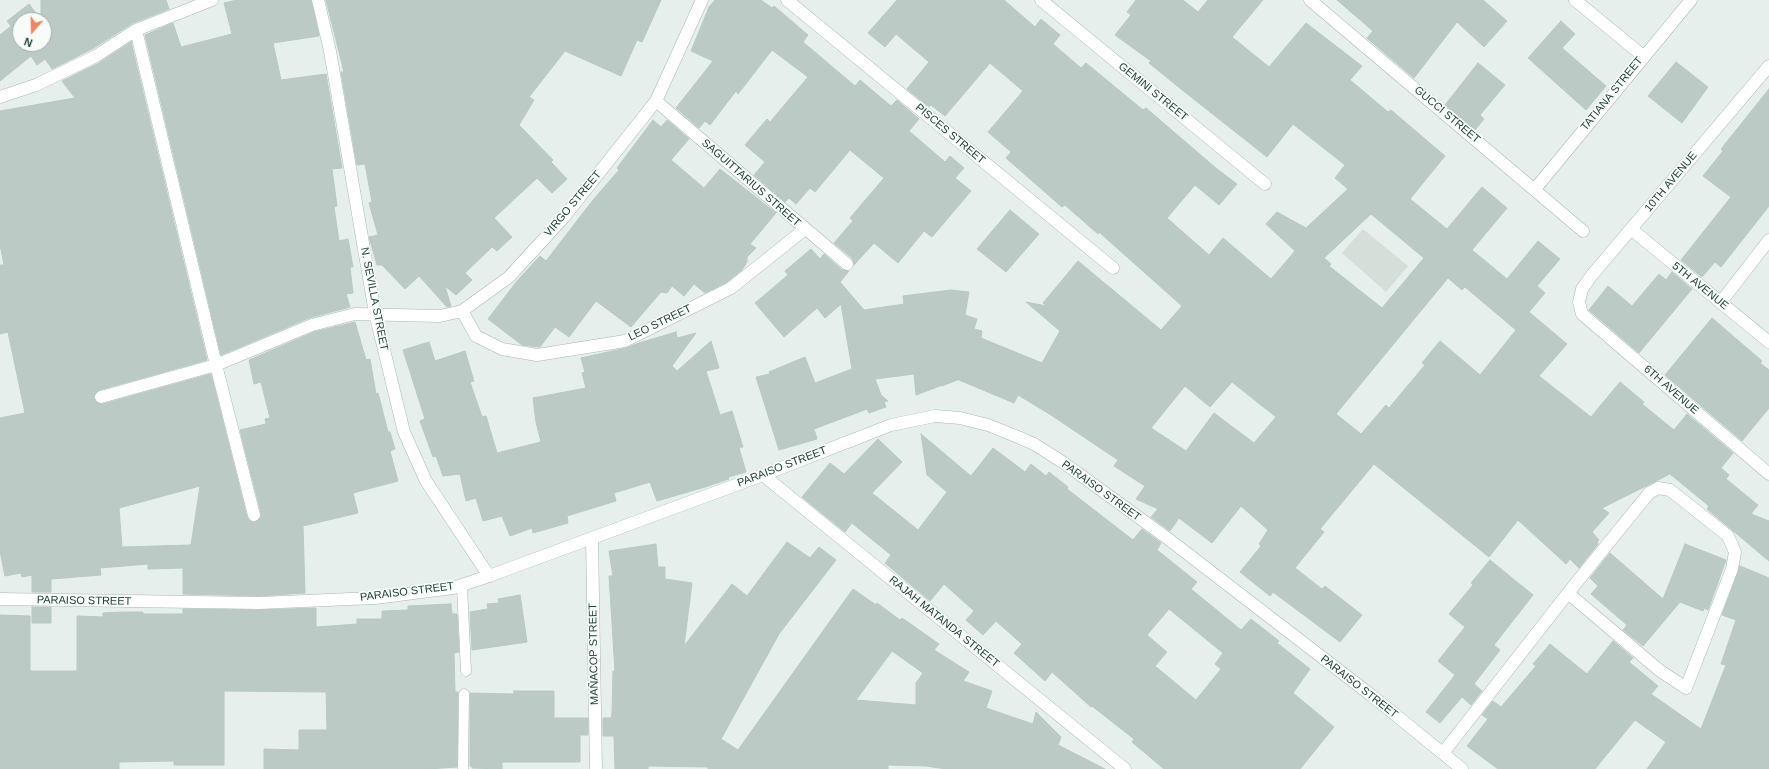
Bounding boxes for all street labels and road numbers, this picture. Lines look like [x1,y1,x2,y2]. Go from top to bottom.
street label: TATIANA STREET [1578,54,1646,134]
street label: GEMINI STREET [1116,60,1190,124]
street label: GUCCI STREET [1411,84,1483,146]
street label: PISCES STREET [913,101,987,167]
street label: SAGUITTARIUS STREET [699,136,803,230]
street label: 10TH AVENUE [1642,149,1700,215]
street label: VIRGO STREET [542,168,604,240]
street label: N. SEVILLA STREET [357,246,391,352]
street label: 5TH AVENUE [1669,259,1731,313]
street label: LEO STREET [626,302,694,344]
street label: 6TH AVENUE [1641,363,1701,417]
street label: PARAISO STREET [736,444,828,490]
street label: PARAISO STREET [1059,458,1143,524]
street label: RAJAH MATANDA STREET [886,574,1002,670]
street label: PARAISO STREET [359,580,455,604]
street label: PARAISO STREET [37,594,131,608]
street label: MAÑACOP STREET [587,603,601,705]
street label: PARAISO STREET [1318,653,1400,721]

